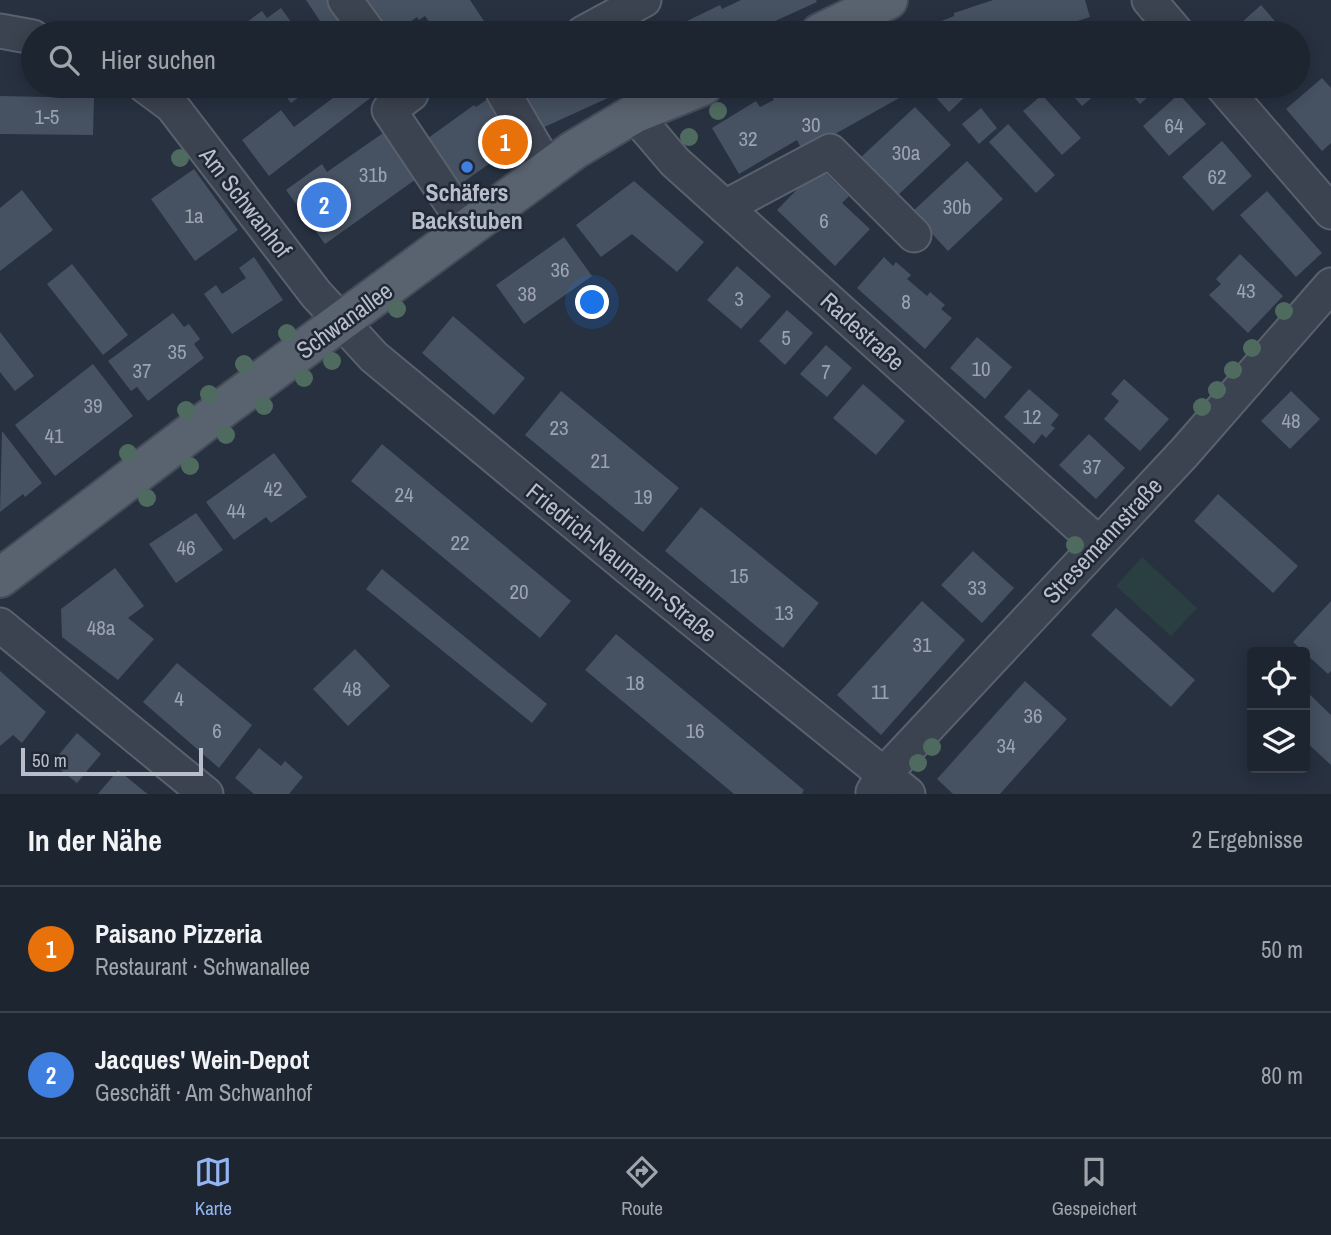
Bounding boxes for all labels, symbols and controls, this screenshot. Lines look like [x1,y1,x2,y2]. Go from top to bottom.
search box [21,21,1310,98]
icon: search [45,41,83,79]
text: Hier suchen [101,42,216,77]
house number: 1-5 [35,102,59,131]
house number: 30 [801,110,821,139]
house number: 64 [1164,111,1184,140]
pin: 1 [482,116,528,168]
house number: 32 [738,124,758,153]
house number: 30a [892,138,921,167]
street label: Am Schwanhof [192,139,300,264]
marker: Schäfers Backstuben [459,159,475,175]
house number: 31b [359,160,387,189]
house number: 62 [1207,162,1227,191]
place label: Schäfers Backstuben [411,176,523,236]
pin: 2 [301,179,347,231]
house number: 30b [943,192,971,221]
house number: 1a [184,201,204,230]
house number: 6 [819,206,829,235]
house number: 36 [550,255,570,284]
street label: Schwanallee [289,274,399,366]
house number: 43 [1236,276,1256,305]
house number: 38 [517,279,537,308]
house number: 3 [734,284,744,313]
your location [575,285,609,319]
street label: Radestraße [814,285,912,377]
house number: 8 [901,287,911,316]
house number: 5 [781,323,791,352]
house number: 35 [167,337,187,366]
house number: 10 [971,354,991,383]
house number: 37 [132,356,152,385]
house number: 7 [821,357,831,386]
house number: 39 [83,391,103,420]
house number: 12 [1022,402,1042,431]
house number: 48 [1281,406,1301,435]
house number: 23 [549,413,569,442]
house number: 41 [44,421,64,450]
house number: 21 [590,446,610,475]
house number: 37 [1082,452,1102,481]
street label: Stresemannstraße [1035,470,1169,610]
house number: 42 [263,474,283,503]
street label: Friedrich-Naumann-Straße [520,475,724,649]
house number: 24 [394,480,414,509]
house number: 19 [633,482,653,511]
house number: 44 [226,496,246,525]
house number: 22 [450,528,470,557]
house number: 46 [176,533,196,562]
house number: 15 [729,561,749,590]
house number: 33 [967,573,987,602]
house number: 20 [509,577,529,606]
house number: 13 [774,598,794,627]
house number: 48a [87,613,116,642]
house number: 31 [912,630,932,659]
map controls [1247,647,1310,773]
button: locate [1247,647,1310,710]
house number: 18 [625,668,645,697]
house number: 48 [342,674,362,703]
house number: 11 [871,677,889,706]
house number: 4 [174,684,184,713]
house number: 36 [1023,701,1043,730]
button: layers [1247,710,1310,773]
house number: 6 [212,716,222,745]
house number: 16 [685,716,705,745]
house number: 34 [996,731,1016,760]
scale bar [21,745,203,777]
text: 50 m [32,747,67,773]
text: In der Nähe [28,820,162,860]
text: 2 Ergebnisse [1192,824,1303,855]
text: Paisano Pizzeria [95,916,262,951]
text: 1 [46,934,56,965]
text: 50 m [1261,934,1303,965]
text: Restaurant · Schwanallee [95,951,310,982]
text: Jacques' Wein-Depot [95,1042,309,1077]
text: 2 [46,1060,56,1091]
text: 80 m [1261,1060,1303,1091]
text: Geschäft · Am Schwanhof [95,1077,312,1108]
tab: Karte [194,1153,232,1221]
tab: Route [621,1153,663,1221]
tab: Gespeichert [1052,1153,1137,1221]

